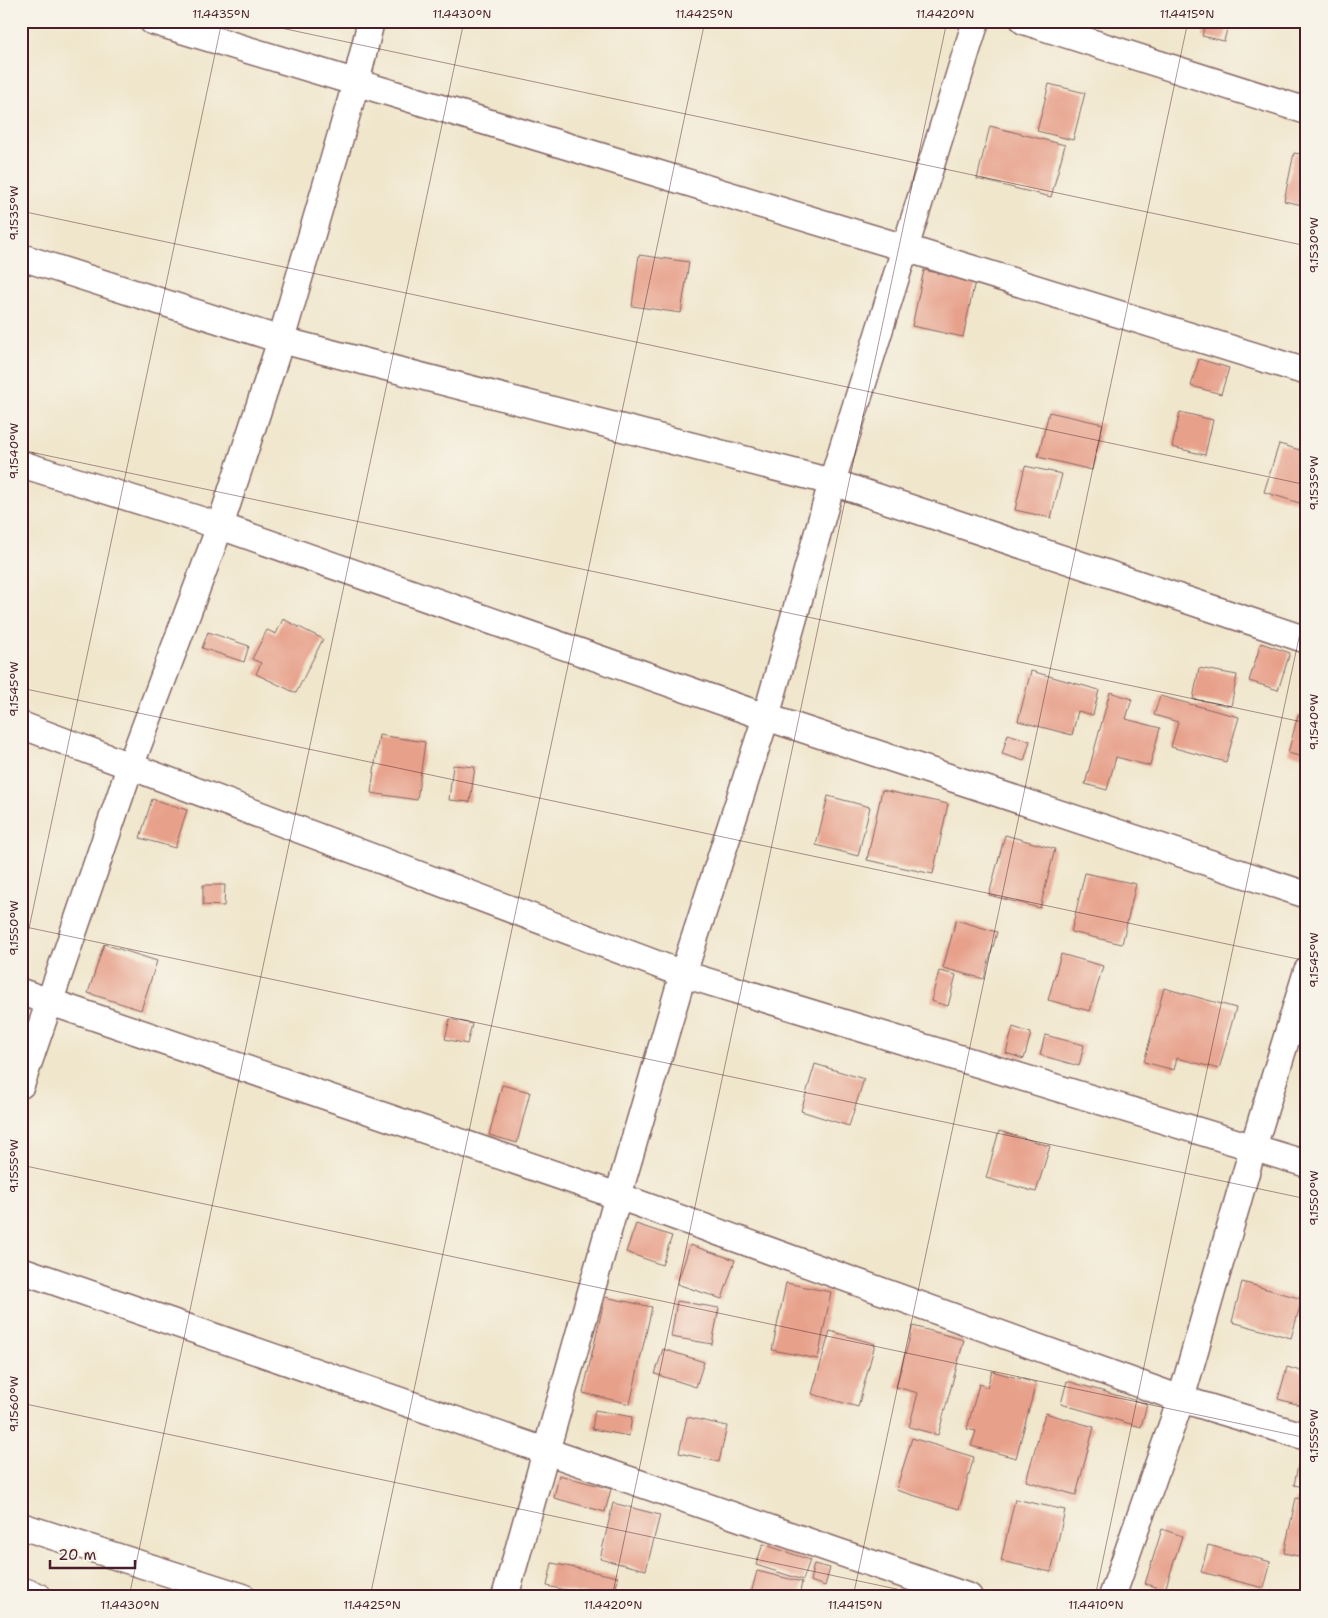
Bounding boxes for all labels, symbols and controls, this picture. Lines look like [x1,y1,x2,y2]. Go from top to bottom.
text: 11.4435°N [192,6,250,22]
text: 11.4430°N [433,6,491,22]
text: 11.4425°N [675,6,733,22]
text: 11.4420°N [916,6,974,22]
text: 11.4415°N [1160,6,1214,22]
text: 9.1535°W [6,185,22,241]
text: 9.1530°W [1306,217,1322,273]
text: 9.1540°W [6,423,22,479]
text: 9.1535°W [1306,455,1322,511]
text: 9.1545°W [6,661,22,717]
text: 9.1540°W [1306,694,1322,750]
text: 9.1550°W [6,900,22,956]
text: 9.1545°W [1306,932,1322,988]
text: 9.1555°W [6,1139,22,1193]
text: 9.1550°W [1306,1170,1322,1226]
text: 9.1560°W [6,1376,22,1432]
text: 9.1555°W [1306,1409,1322,1463]
scale bar [50,1538,135,1570]
text: 20 m [58,1545,97,1565]
text: 11.4430°N [101,1597,159,1613]
text: 11.4425°N [343,1597,401,1613]
text: 11.4420°N [584,1597,642,1613]
text: 11.4415°N [828,1597,882,1613]
text: 11.4410°N [1068,1597,1124,1613]

